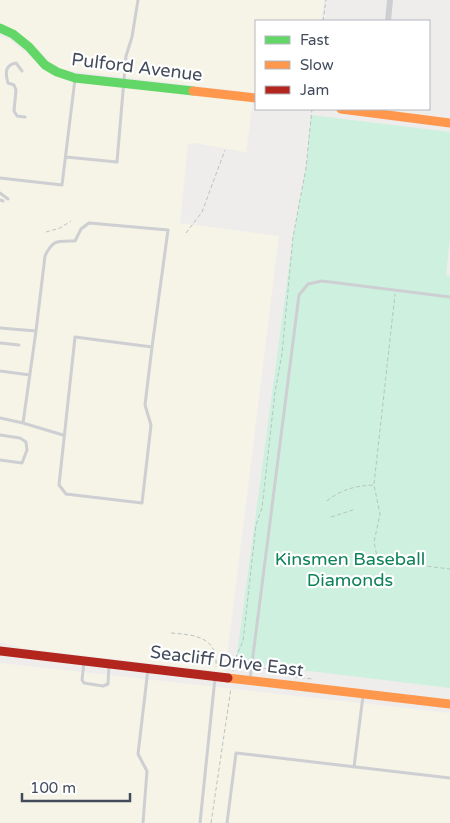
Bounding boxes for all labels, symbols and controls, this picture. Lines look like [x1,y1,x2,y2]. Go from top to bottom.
legend [255,20,430,110]
text: Fast [300,31,330,49]
street label: Pulford Avenue [70,48,204,86]
text: Slow [300,56,334,74]
text: Jam [300,81,329,99]
park label: Kinsmen Baseball Diamonds [275,548,425,591]
street label: Seacliff Drive East [149,641,305,681]
scale bar [22,770,130,802]
text: 100 m [30,779,76,797]

